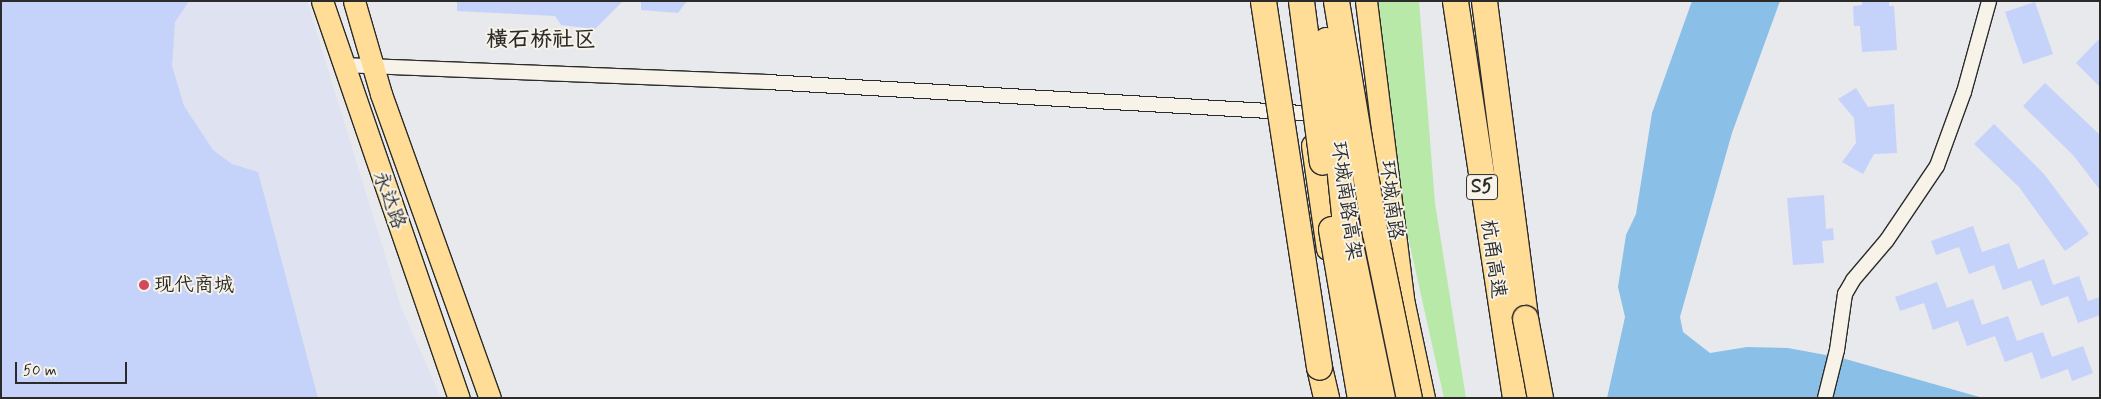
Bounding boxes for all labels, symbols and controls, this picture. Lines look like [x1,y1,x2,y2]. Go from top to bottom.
district label: 横石桥社区 [486,28,596,54]
street label: 环城南路高架 [1326,140,1366,262]
street label: 环城南路 [1374,159,1408,241]
street label: 永达路 [367,168,411,232]
road number: S5 [1466,170,1498,203]
street label: 杭甬高速 [1476,218,1510,300]
place label: 现代商城 [154,273,234,297]
marker: 现代商城 [138,279,150,291]
scale bar [18,352,130,384]
text: 50 m [23,361,57,381]

